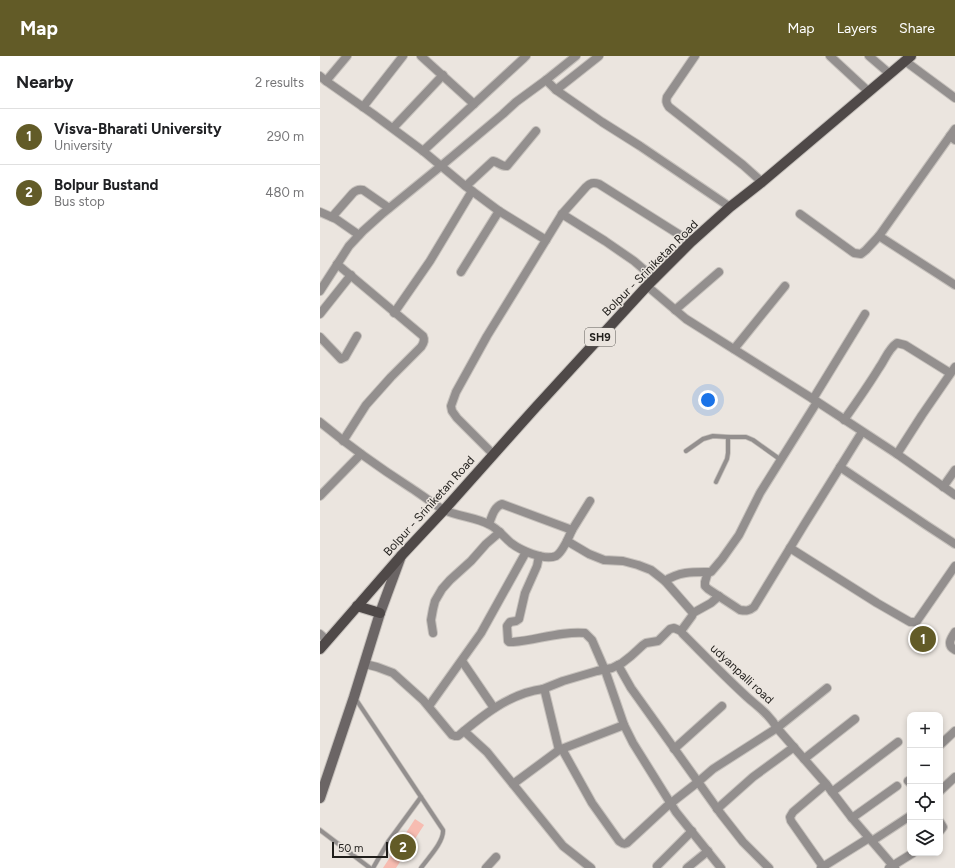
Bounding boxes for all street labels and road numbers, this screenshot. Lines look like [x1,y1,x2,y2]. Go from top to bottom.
street label: Bolpur - Sriniketan Road [599,217,701,319]
road number: SH9 [585,328,615,346]
street label: Bolpur - Sriniketan Road [380,453,478,559]
street label: udyanpalli road [708,641,776,707]

